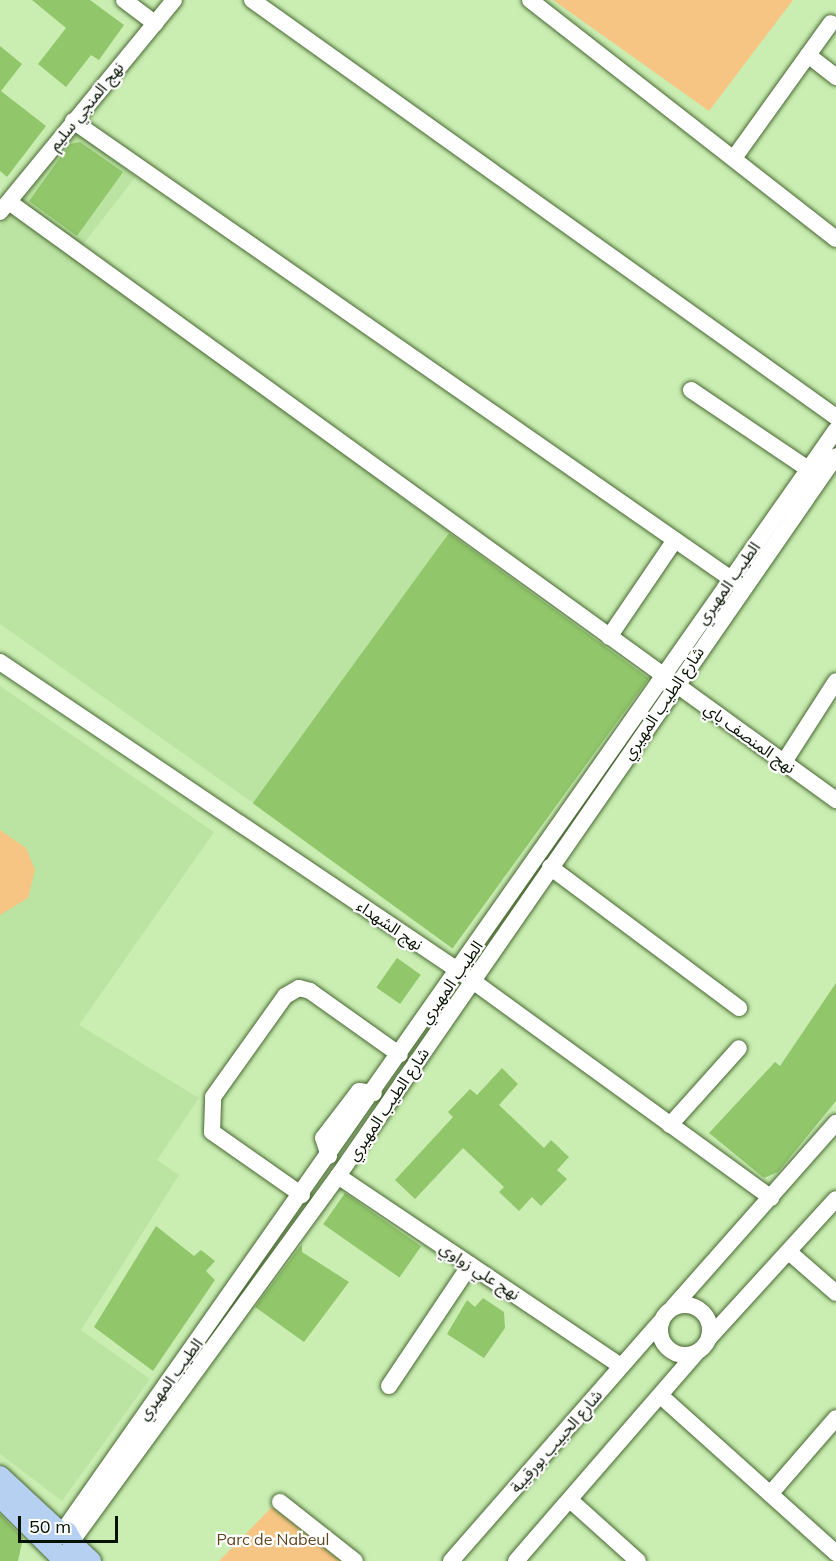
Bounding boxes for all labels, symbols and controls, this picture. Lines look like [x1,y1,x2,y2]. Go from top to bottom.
street label: نهج المنجي سليم [45,58,127,154]
street label: الطيب المهيري [692,538,764,628]
street label: شارع الطيب المهيري [618,643,708,763]
street label: نهج المنصف باي [701,699,799,777]
street label: نهج الشهداء [353,896,427,954]
street label: الطيب المهيري [415,937,487,1027]
street label: شارع الطيب المهيري [343,1044,433,1164]
street label: نهج علي زواوي [436,1238,524,1304]
street label: الطيب المهيري [134,1334,206,1424]
street label: شارع الحبيب بورقيبة [506,1386,606,1496]
scale bar [21,1504,122,1542]
text: 50 m [29,1515,71,1538]
park label: Parc de Nabeul [217,1529,329,1549]

